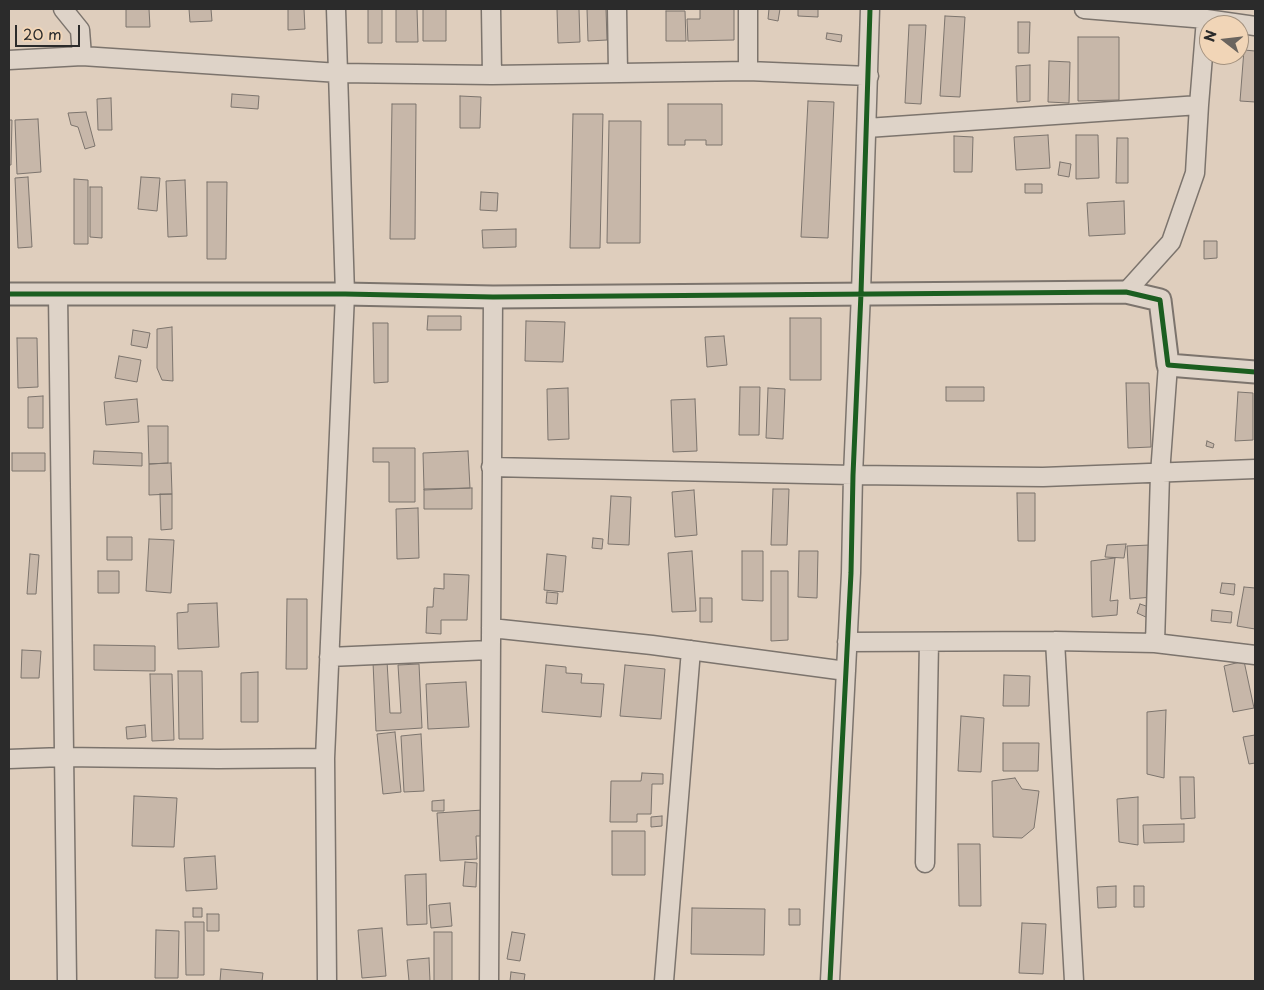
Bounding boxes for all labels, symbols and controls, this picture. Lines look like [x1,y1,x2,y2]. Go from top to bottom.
scale bar [18,15,82,47]
north arrow [1199,15,1249,65]
text: 20 m [23,22,62,45]
text: N [1198,28,1222,44]

